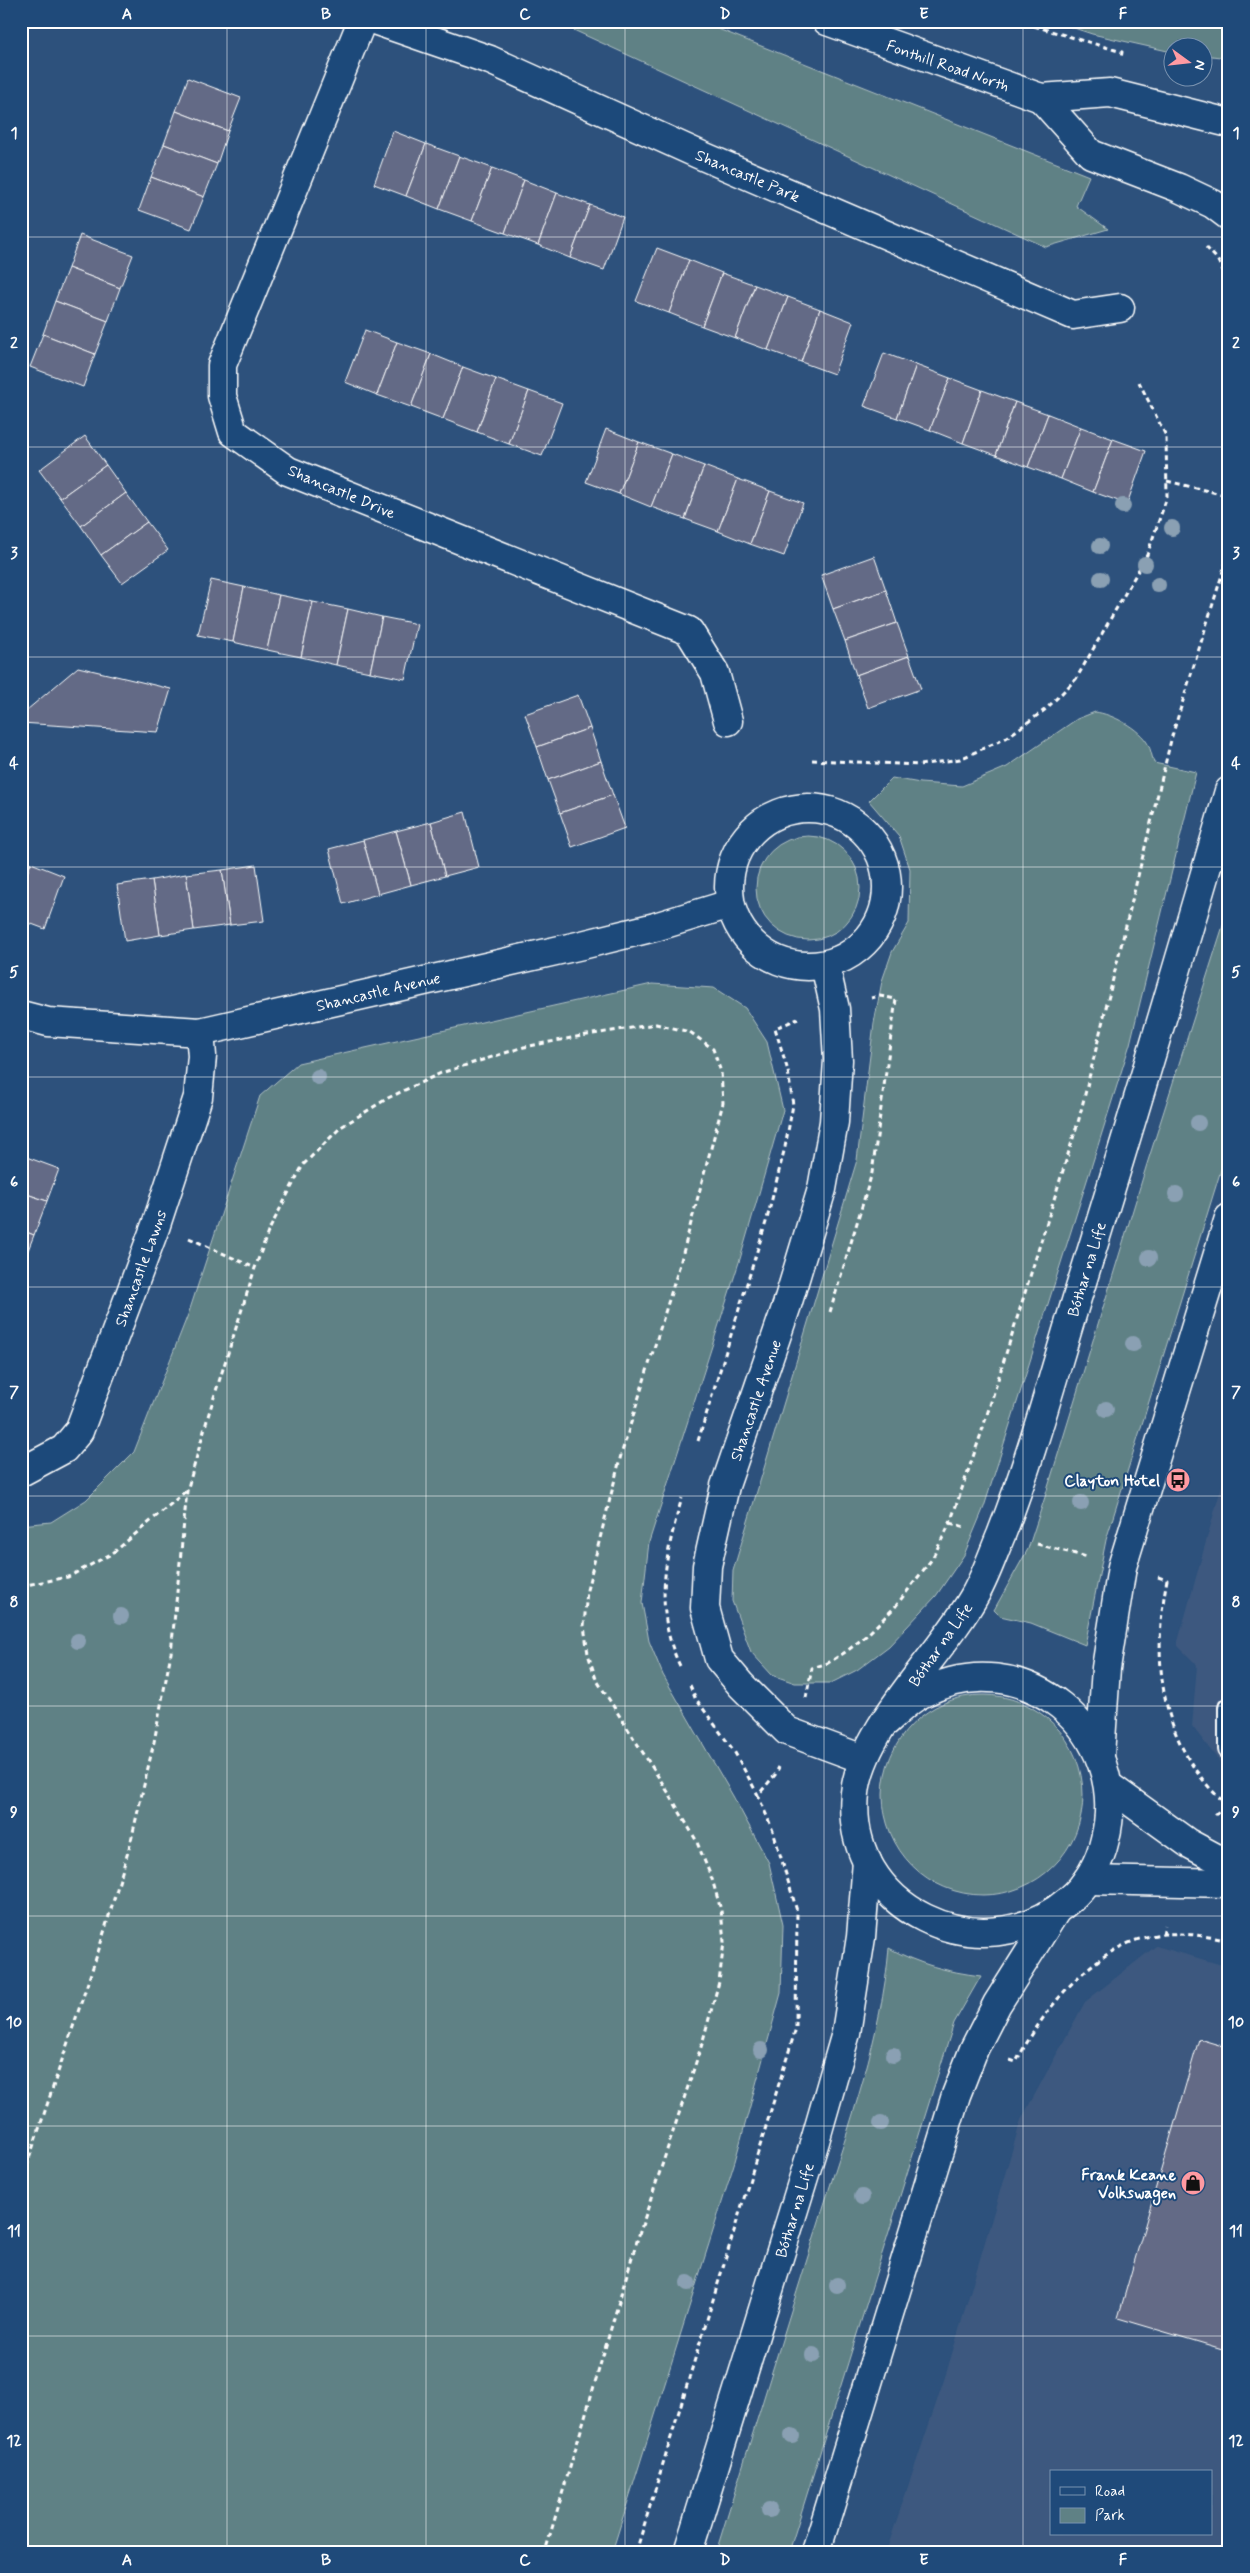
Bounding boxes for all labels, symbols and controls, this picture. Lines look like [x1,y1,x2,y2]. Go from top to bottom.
text: A [122,4,132,25]
text: B [321,4,331,25]
text: C [519,4,531,25]
text: D [719,4,731,25]
text: E [919,4,929,25]
text: F [1119,4,1128,25]
street label: Fonthill Road North [883,36,1012,97]
north arrow [1162,38,1212,88]
text: N [1190,58,1209,72]
text: 1 [10,123,18,144]
text: 1 [1232,123,1240,144]
street label: Shancastle Park [692,145,803,208]
text: 2 [10,333,18,354]
text: 2 [1232,333,1240,354]
street label: Shancastle Drive [284,460,399,525]
text: 3 [10,543,18,564]
text: 3 [1232,543,1240,564]
text: 4 [9,753,19,774]
text: 4 [1231,753,1241,774]
text: 5 [9,962,19,983]
text: 5 [1231,962,1241,983]
street label: Shancastle Avenue [314,968,443,1017]
text: 6 [10,1172,18,1193]
text: 6 [1232,1172,1240,1193]
street label: Shancastle Lawns [111,1207,172,1330]
street label: Bóthar na Life [1063,1219,1112,1319]
street label: Shancastle Avenue [726,1337,787,1464]
text: 7 [9,1382,19,1403]
text: 7 [1231,1382,1241,1403]
bus stop icon: Clayton Hotel [1165,1467,1191,1493]
place label: Clayton Hotel [1064,1471,1160,1492]
text: 8 [9,1592,19,1613]
text: 8 [1231,1592,1241,1613]
street label: Bóthar na Life [904,1599,978,1691]
text: 9 [10,1802,18,1823]
text: 9 [1232,1802,1240,1823]
text: 10 [6,2012,22,2033]
text: 10 [1228,2012,1244,2033]
street label: Bóthar na Life [771,2160,820,2260]
place label: Frank Keane Volkswagen [1081,2165,1176,2206]
shop icon: Frank Keane Volkswagen [1180,2170,1206,2196]
text: 11 [7,2221,21,2242]
text: 11 [1229,2221,1243,2242]
text: 12 [6,2431,22,2452]
text: 12 [1228,2431,1244,2452]
legend [1050,2470,1212,2536]
text: Road [1095,2482,1125,2502]
text: Park [1095,2506,1125,2526]
text: A [122,2550,132,2571]
text: B [321,2550,331,2571]
text: C [519,2550,531,2571]
text: D [719,2550,731,2571]
text: E [919,2550,929,2571]
text: F [1119,2550,1128,2571]

